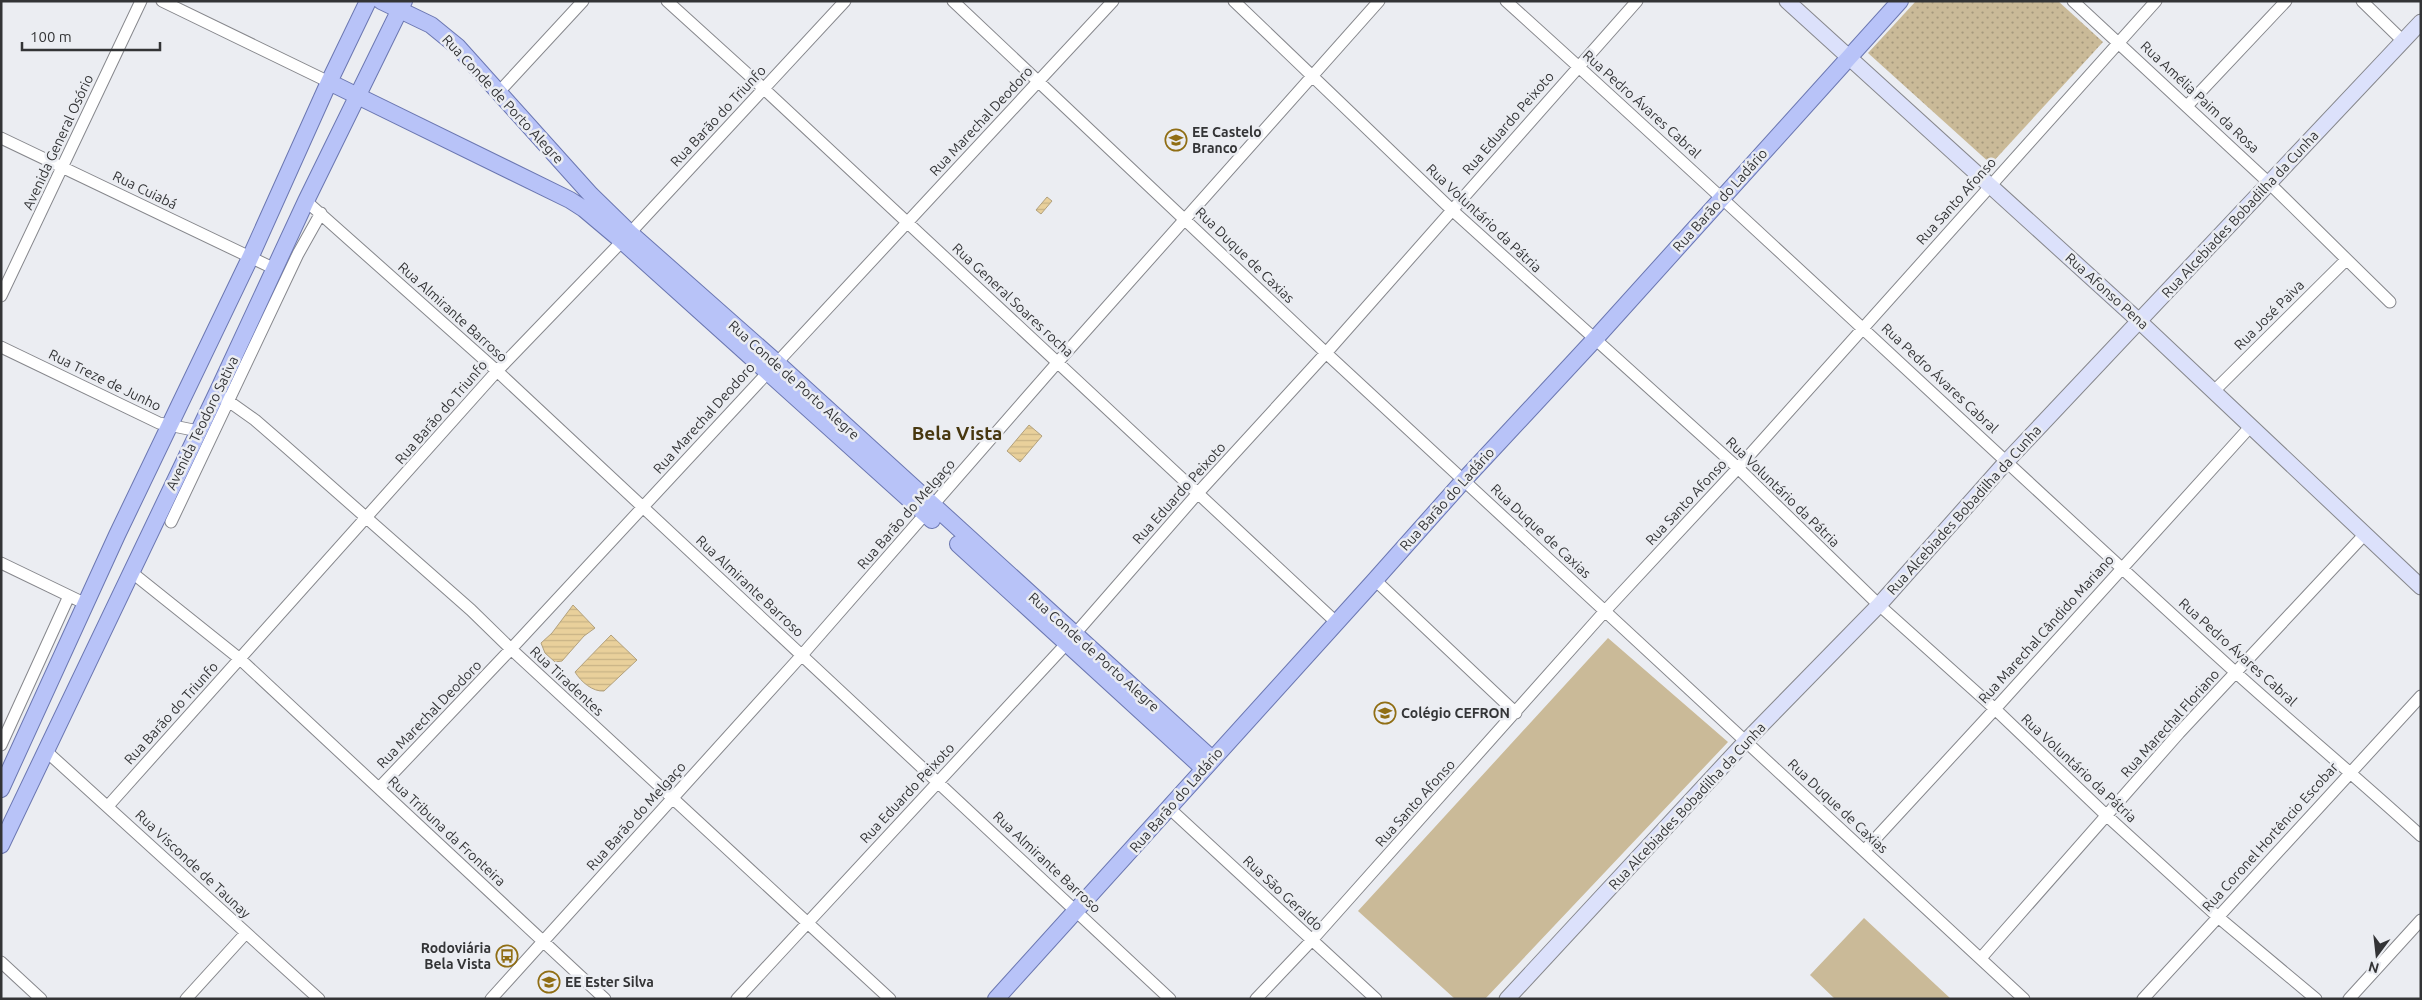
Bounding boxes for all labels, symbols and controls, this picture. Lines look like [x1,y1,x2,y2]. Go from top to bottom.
scale bar [22,20,160,52]
text: 100 m [30,28,72,45]
street label: Rua Conde de Porto Alegre [439,31,567,167]
street label: Rua Amélia Paim da Rosa [2137,38,2263,156]
street label: Rua Pedro Ávares Cabral [1580,46,1705,161]
street label: Rua Barão do Triunfo [667,62,769,170]
street label: Rua Marechal Deodoro [926,63,1036,179]
street label: Rua Eduardo Peixoto [1459,68,1557,178]
street label: Avenida General Osório [20,72,96,212]
place label: EE Castelo Branco [1192,124,1262,156]
street label: Rua Alcebiades Bobadilha da Cunha [2158,127,2322,301]
school or university icon: EE Castelo Branco [1164,128,1188,152]
street label: Rua Barão do Ladário [1669,145,1771,255]
street label: Rua Santo Afonso [1913,154,1999,248]
street label: Rua Voluntário da Pátria [1423,160,1545,276]
street label: Rua Cuiabá [110,168,180,212]
street label: Rua Duque de Caxias [1192,204,1298,306]
street label: Rua General Soares rocha [949,240,1077,360]
street label: Rua Afonso Pena [2062,250,2152,332]
street label: Rua Almirante Barroso [395,259,511,365]
street label: Rua José Paiva [2231,277,2307,353]
street label: Rua Conde de Porto Alegre [725,317,863,443]
street label: Rua Pedro Ávares Cabral [1879,319,2002,436]
street label: Rua Treze de Junho [46,346,164,414]
street label: Avenida Teodoro Sativa [163,353,241,493]
street label: Rua Barão do Triunfo [392,357,490,467]
street label: Rua Marechal Deodoro [650,359,758,477]
district label: Bela Vista [912,422,1002,444]
street label: Rua Alcebiades Bobadilha da Cunha [1884,422,2044,598]
street label: Rua Voluntário da Pátria [1723,434,1843,550]
street label: Rua Eduardo Peixoto [1129,439,1229,547]
street label: Rua Barão do Ladário [1396,444,1498,554]
street label: Rua Barão do Melgaço [854,456,958,572]
street label: Rua Santo Afonso [1642,456,1730,548]
street label: Rua Duque de Caxias [1488,481,1594,581]
street label: Rua Almirante Barroso [693,532,807,640]
street label: Rua Marechal Cândido Mariano [1975,551,2117,707]
street label: Rua Conde de Porto Alegre [1025,589,1163,715]
street label: Rua Pedro Ávares Cabral [2176,594,2301,709]
street label: Rua Tiradentes [527,643,607,719]
street label: Rua Marechal Deodoro [373,657,485,771]
street label: Rua Barão do Triunfo [121,659,221,767]
street label: Rua Marechal Floriano [2117,666,2223,780]
school or university icon: Colégio CEFRON [1373,701,1397,725]
place label: Colégio CEFRON [1401,705,1510,721]
street label: Rua Voluntário da Pátria [2018,710,2140,826]
street label: Rua Alcebiades Bobadilha da Cunha [1605,719,1769,893]
street label: Rua Eduardo Peixoto [856,740,958,846]
street label: Rua Barão do Ladário [1126,744,1226,856]
street label: Rua Santo Afonso [1372,756,1458,850]
street label: Rua Duque de Caxias [1785,756,1891,856]
street label: Rua Barão do Melgaço [583,759,689,873]
street label: Rua Coronel Hortêncio Escobar [2199,759,2342,915]
street label: Rua Tribuna da Fronteira [385,773,509,889]
street label: Rua Visconde de Taunay [132,807,254,922]
street label: Rua Almirante Barroso [990,808,1104,916]
street label: Rua São Geraldo [1240,852,1326,934]
north arrow [2352,930,2402,980]
place label: Rodoviária Bela Vista [421,940,491,972]
bus stop icon: Rodoviária Bela Vista [495,944,519,968]
text: N [2367,958,2381,977]
school or university icon: EE Ester Silva [537,970,561,994]
place label: EE Ester Silva [565,974,654,990]

